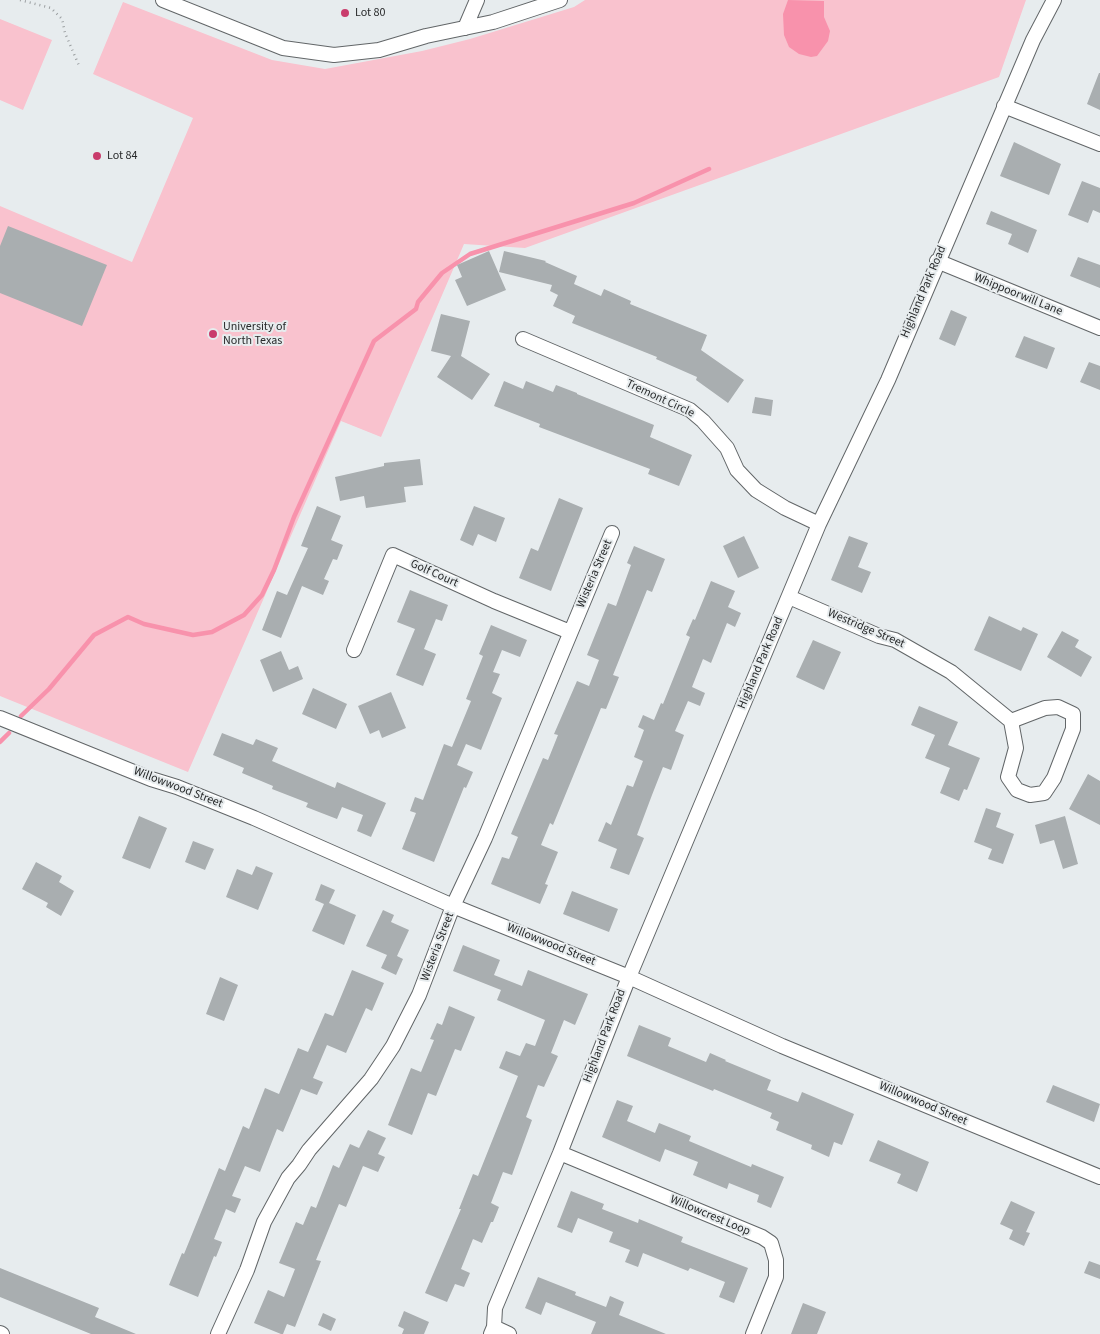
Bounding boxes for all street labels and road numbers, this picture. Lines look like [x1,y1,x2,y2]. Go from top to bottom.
street label: Highland Park Road [898,244,950,340]
street label: Whippoorwill Lane [972,271,1064,319]
street label: Tremont Circle [624,377,696,421]
street label: Wisteria Street [574,538,616,610]
street label: Golf Court [408,557,460,591]
street label: Westridge Street [825,606,907,652]
street label: Highland Park Road [735,615,787,711]
street label: Willowwood Street [131,764,225,812]
street label: Wisteria Street [418,911,458,983]
street label: Willowwood Street [505,921,597,969]
street label: Highland Park Road [581,987,629,1085]
street label: Willowwood Street [877,1079,969,1129]
street label: Willowcrest Loop [668,1193,752,1239]

